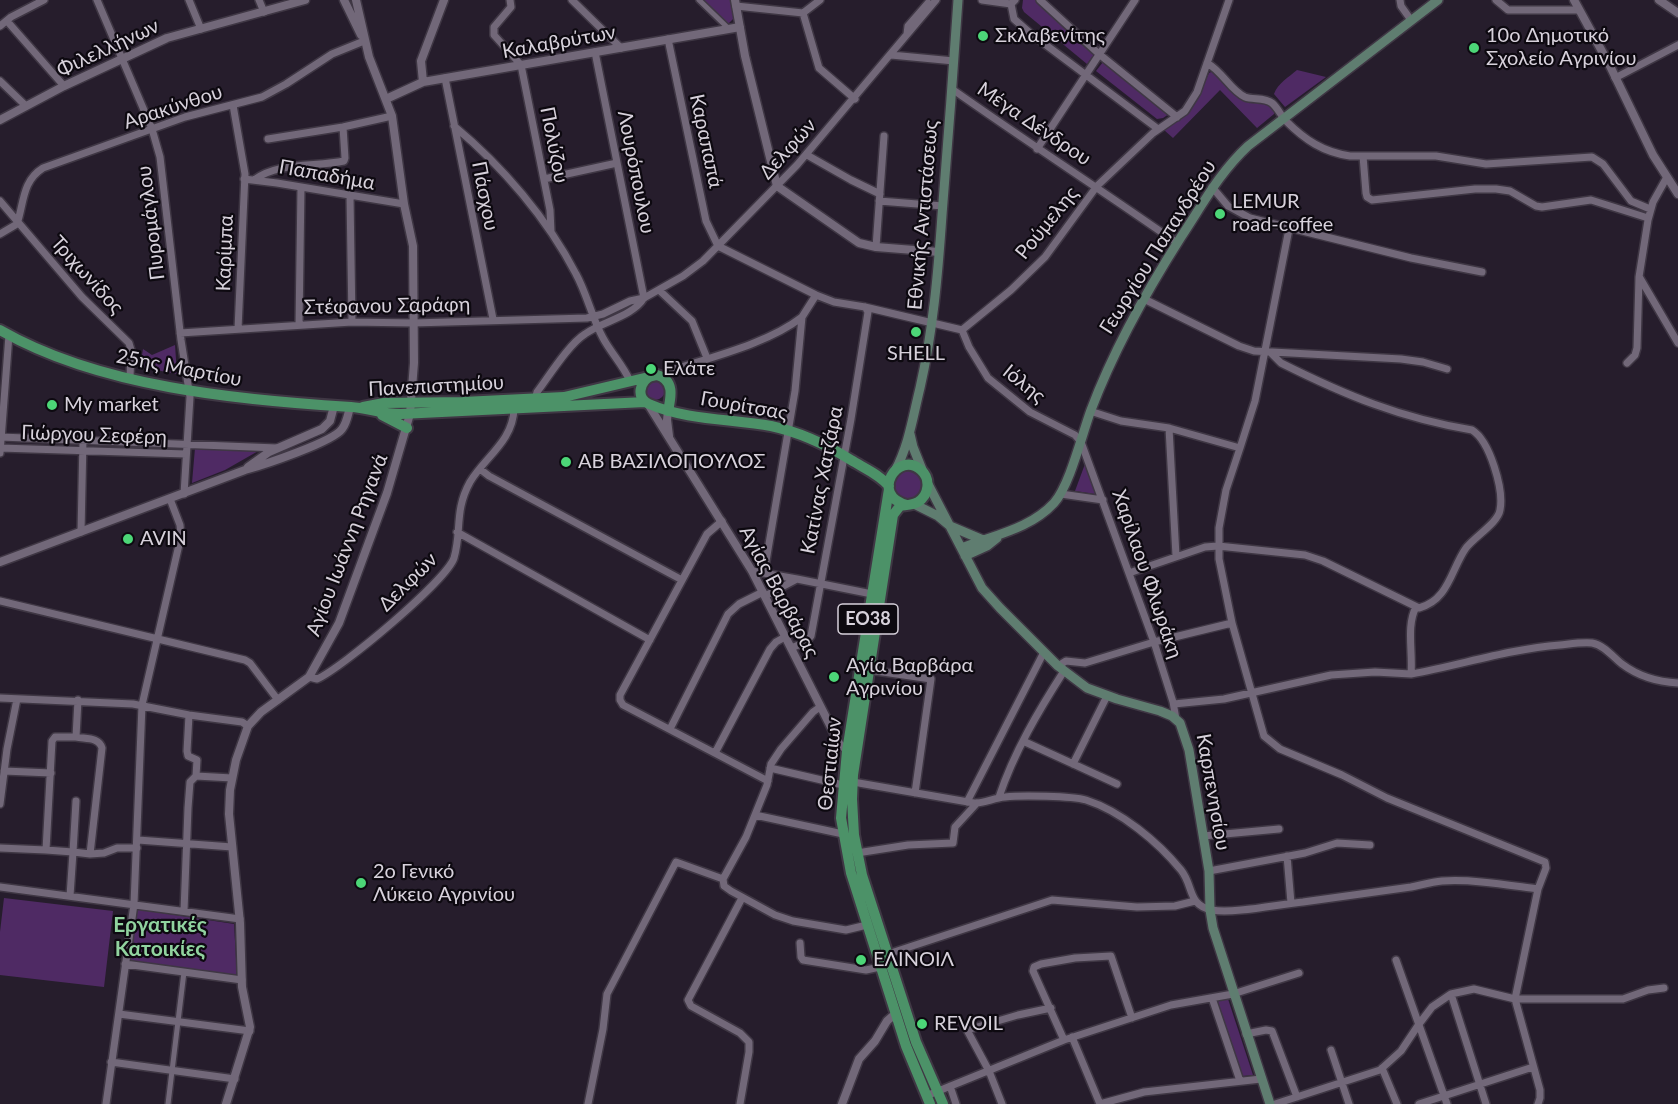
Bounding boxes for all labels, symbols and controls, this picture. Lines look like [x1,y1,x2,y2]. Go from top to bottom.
street label: Φιλελλήνων [53,14,163,82]
street label: Καλαβρύτων [500,20,618,64]
place label: Σκλαβενίτης [995,24,1105,48]
place label: 10ο Δημοτικό Σχολείο Αγρινίου [1486,24,1637,71]
marker: Σκλαβενίτης [976,29,990,43]
marker: 10ο Δημοτικό Σχολείο Αγρινίου [1467,41,1481,55]
street label: Μέγα Δένδρου [973,77,1095,171]
street label: Αρακύνθου [121,80,225,134]
street label: Καραπαπά [684,92,728,190]
street label: Πολύζου [535,105,573,185]
street label: Λουρόπουλου [612,108,660,236]
street label: Δελφών [755,114,821,184]
street label: Εθνικής Αντιστάσεως [903,119,943,311]
street label: Παπαδήμα [277,155,377,195]
street label: Γεωργίου Παπανδρέου [1095,156,1221,338]
street label: Πάσχου [467,159,503,233]
street label: Πυρομάγλου [132,164,170,282]
street label: Ρούμελης [1010,182,1084,264]
place label: LEMUR road-coffee [1232,190,1333,237]
marker: LEMUR road-coffee [1213,207,1227,221]
street label: Καρίμπα [212,214,238,292]
street label: Τριχωνίδος [46,231,128,319]
street label: Στέφανου Σαράφη [303,293,471,319]
marker: SHELL [909,325,923,339]
place label: SHELL [887,342,945,366]
street label: 25ης Μαρτίου [114,344,244,392]
place label: Ελάτε [663,357,715,381]
street label: Ιόλης [998,360,1050,408]
marker: Ελάτε [644,362,658,376]
street label: Πανεπιστημίου [367,370,505,402]
street label: Γουρίτσας [699,387,789,425]
place label: My market [64,393,159,417]
marker: My market [45,398,59,412]
street label: Κατίνας Χατζάρα [796,404,848,556]
street label: Γιώργου Σεφέρη [21,420,167,450]
street label: Αγίου Ιωάννη Ρηγανά [301,450,393,640]
place label: ΑΒ ΒΑΣΙΛΟΠΟΥΛΟΣ [578,450,765,474]
marker: ΑΒ ΒΑΣΙΛΟΠΟΥΛΟΣ [559,455,573,469]
street label: Χαρίλαου Φλωράκη [1107,486,1187,662]
street label: Αγίας Βαρβάρας [734,522,824,662]
place label: AVIN [140,527,187,551]
marker: AVIN [121,532,135,546]
street label: Δελφών [374,548,442,616]
road number: ΕΟ38 [838,604,898,634]
place label: Αγία Βαρβάρα Αγρινίου [846,654,973,701]
marker: Αγία Βαρβάρα Αγρινίου [827,670,841,684]
street label: Θεστιαίων [813,716,847,812]
street label: Καρπενησίου [1191,732,1235,852]
place label: 2ο Γενικό Λύκειο Αγρινίου [373,860,515,907]
marker: 2ο Γενικό Λύκειο Αγρινίου [354,876,368,890]
district label: Εργατικές Κατοικίες [113,912,207,962]
place label: ΕΛΙΝΟΙΛ [873,948,954,972]
marker: ΕΛΙΝΟΙΛ [854,953,868,967]
place label: REVOIL [934,1012,1003,1036]
marker: REVOIL [915,1017,929,1031]

